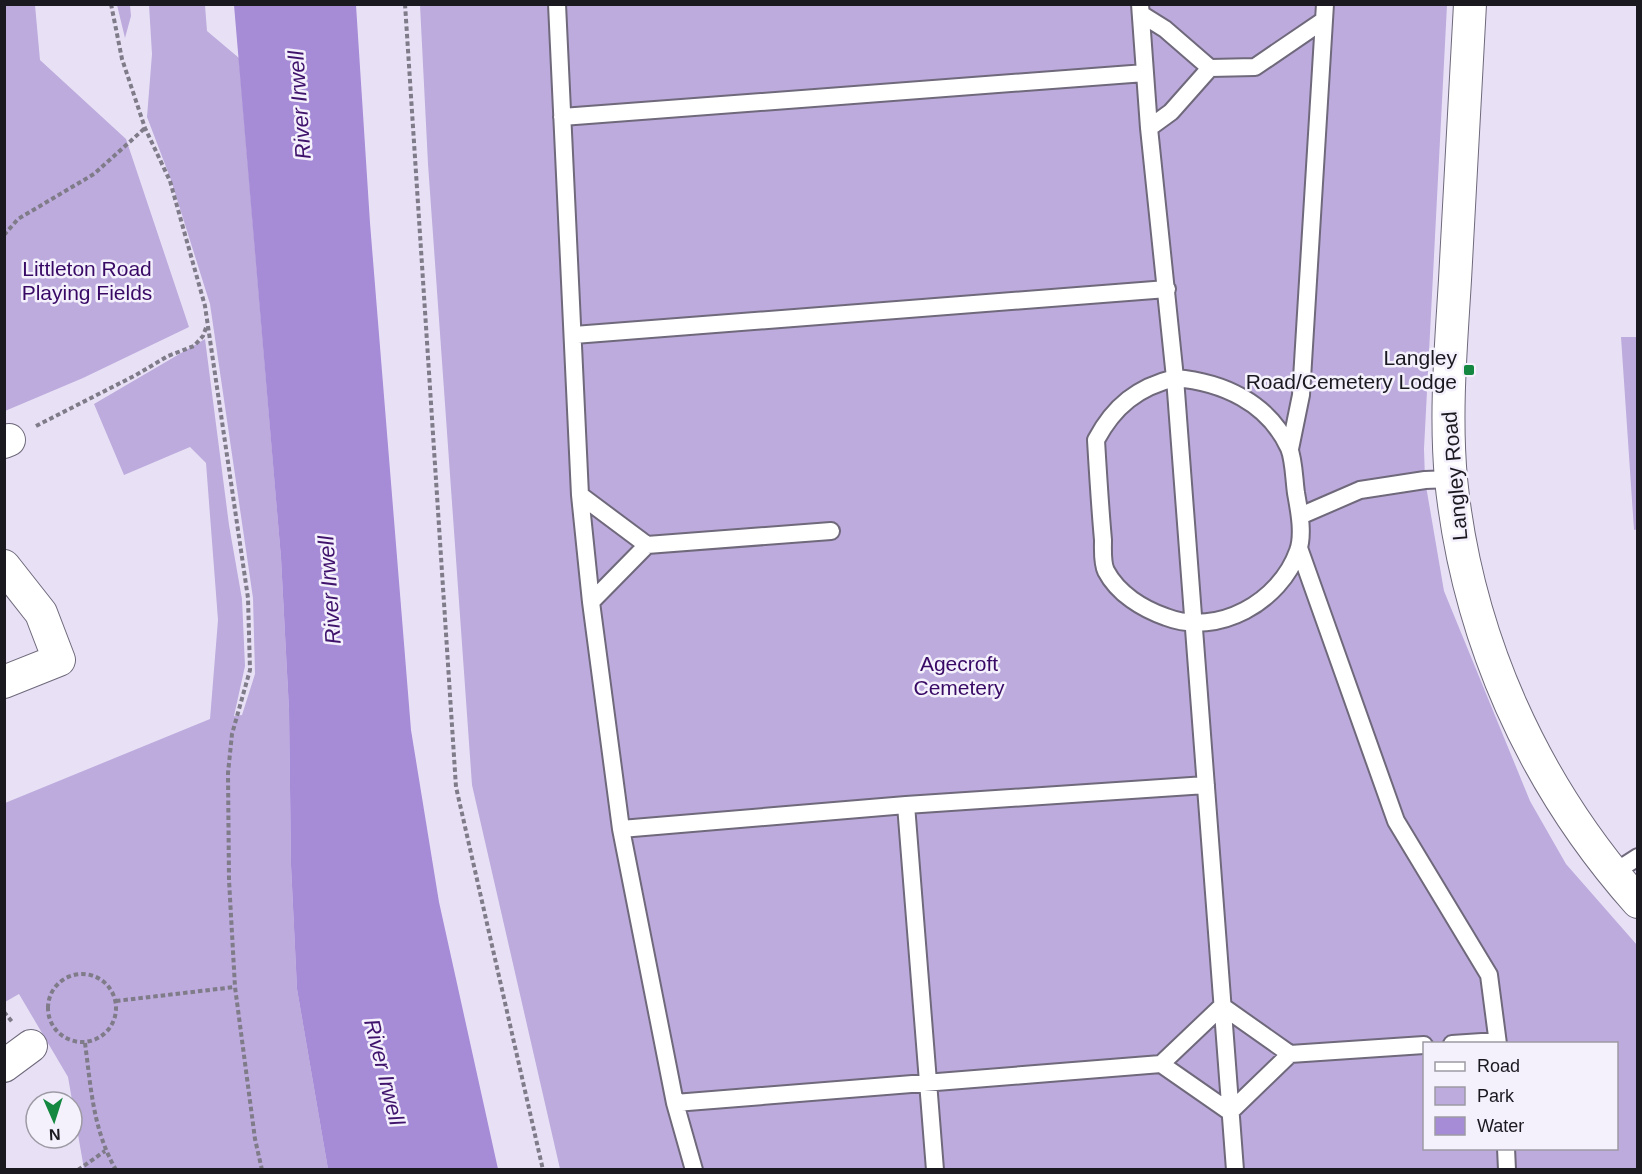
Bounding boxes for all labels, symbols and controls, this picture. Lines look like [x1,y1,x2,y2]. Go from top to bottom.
water label: River Irwell [283,49,316,160]
park label: Littleton Road Playing Fields [22,257,152,304]
place label: Langley Road/Cemetery Lodge [1246,346,1457,393]
marker: Langley Road/Cemetery Lodge [1462,363,1476,377]
street label: Langley Road [1437,410,1472,542]
water label: River Irwell [313,534,346,645]
park label: Agecroft Cemetery [913,652,1005,699]
water label: River Irwell [359,1016,410,1129]
legend [1423,1042,1618,1150]
text: Road [1477,1056,1520,1076]
text: Park [1477,1086,1515,1106]
north arrow [24,1090,84,1150]
text: Water [1477,1116,1524,1136]
text: N [49,1126,61,1143]

